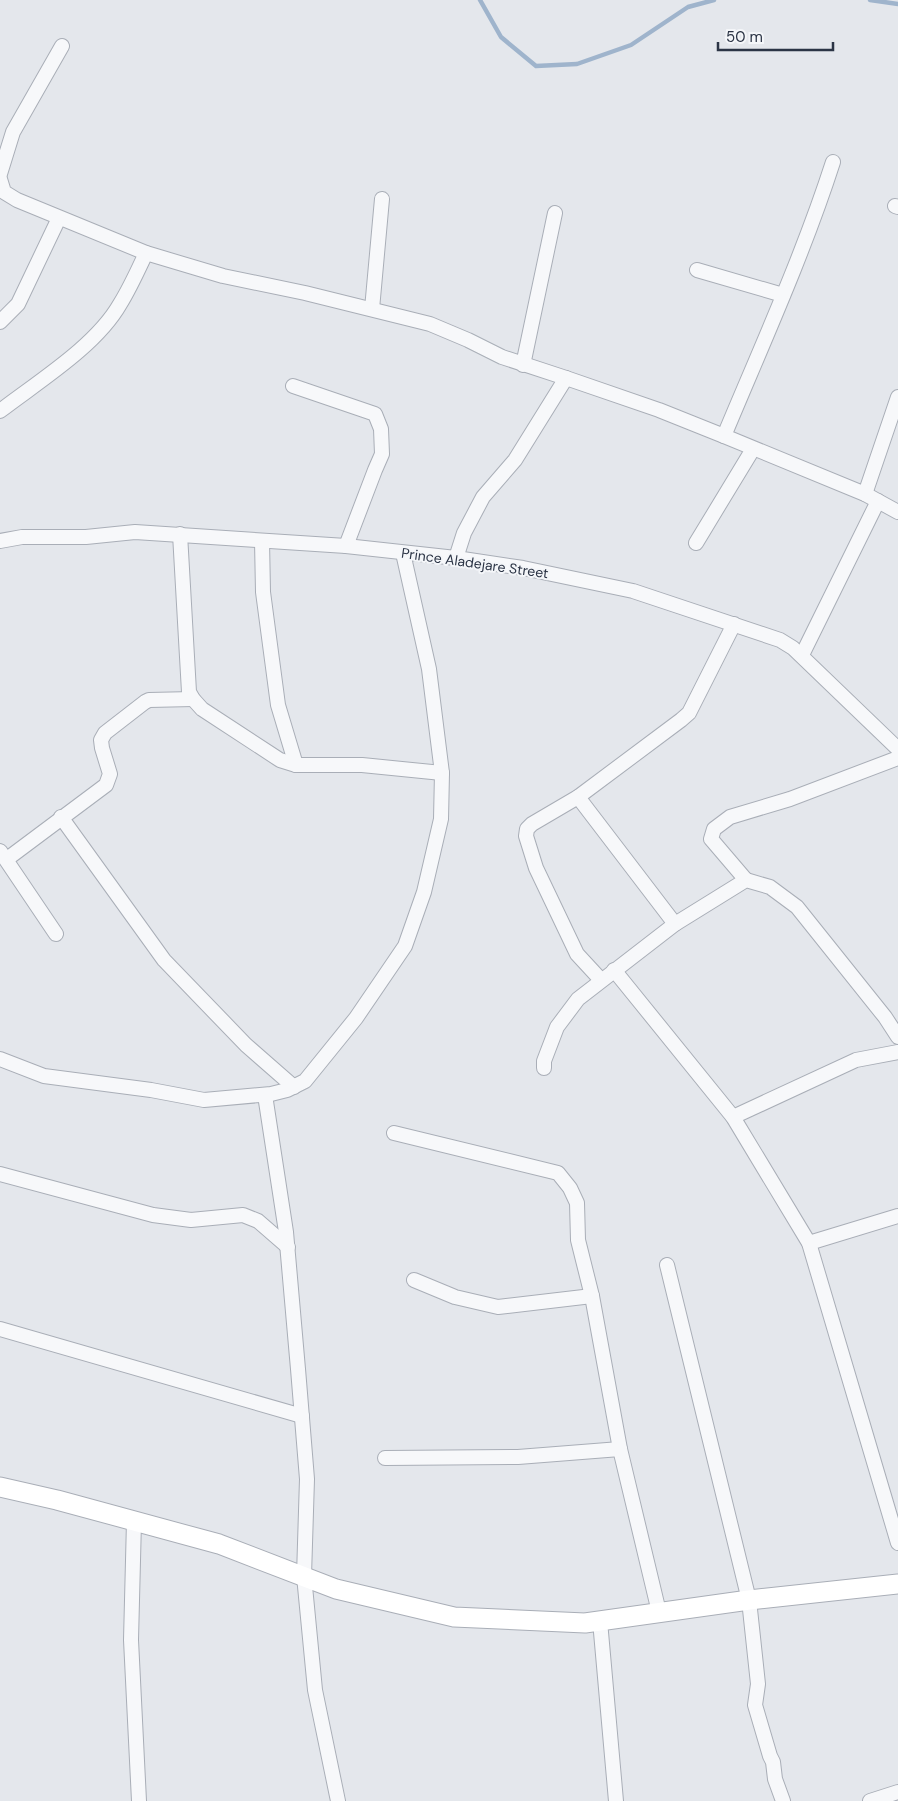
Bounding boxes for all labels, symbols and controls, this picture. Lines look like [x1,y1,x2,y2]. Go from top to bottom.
scale bar [718,20,833,52]
text: 50 m [726,27,763,47]
street label: Prince Aladejare Street [400,544,550,582]

